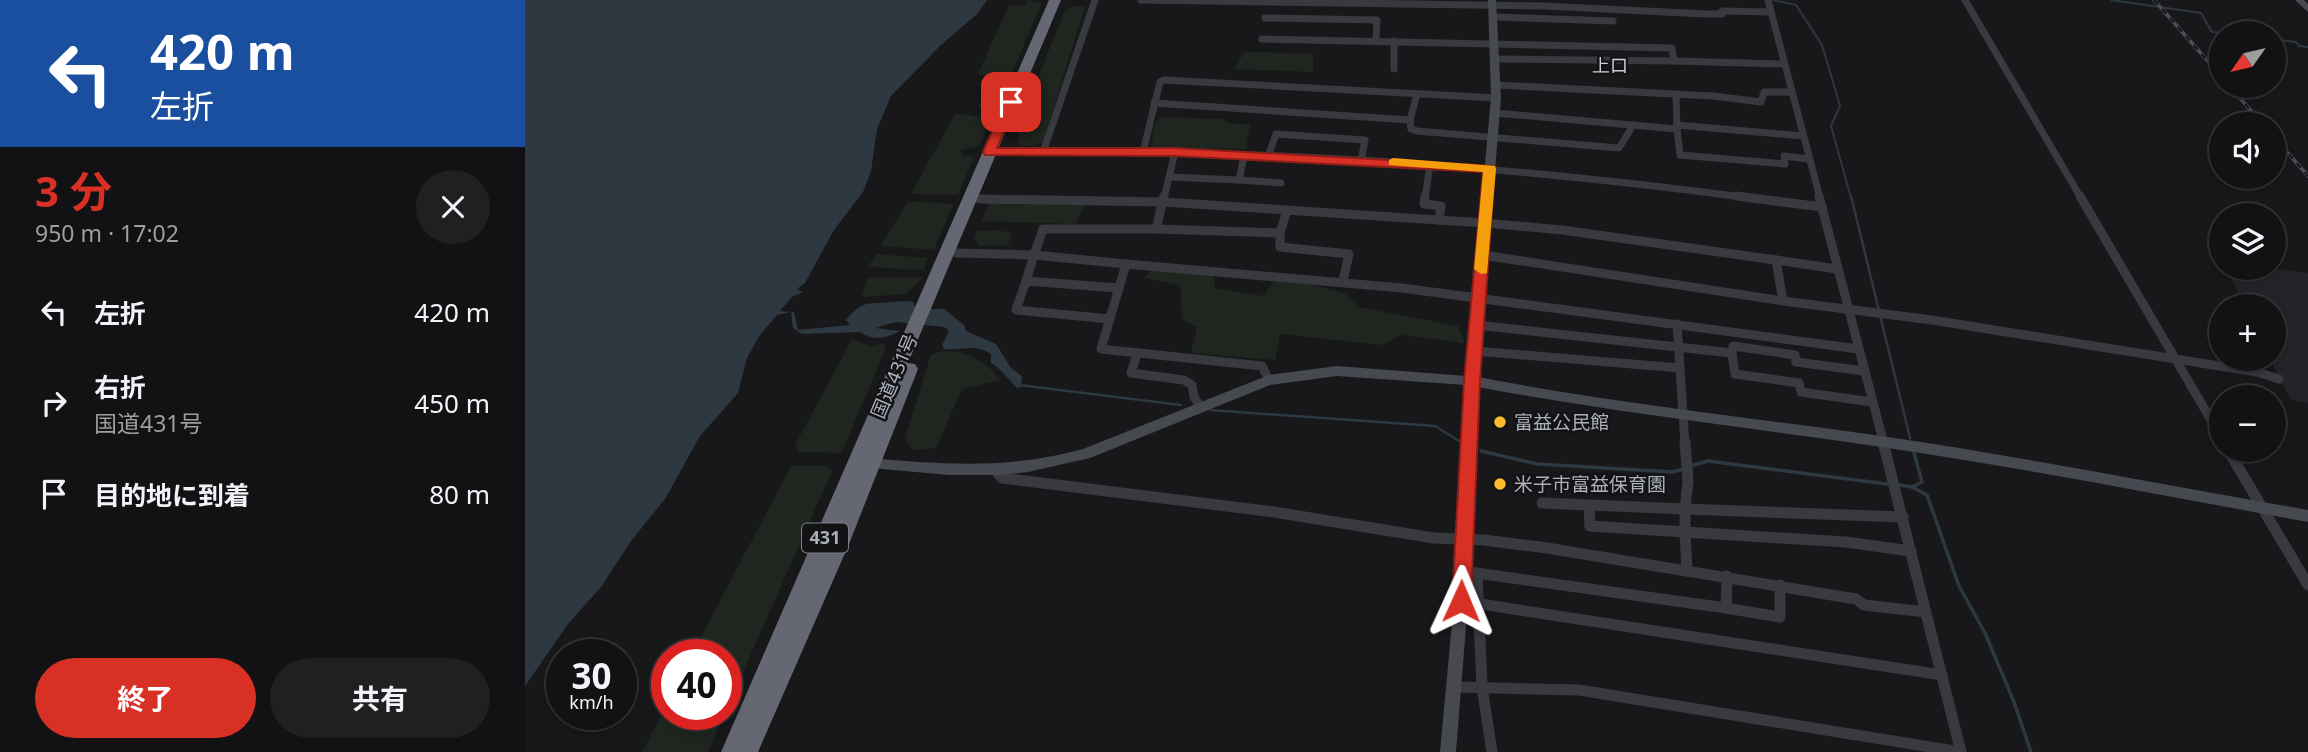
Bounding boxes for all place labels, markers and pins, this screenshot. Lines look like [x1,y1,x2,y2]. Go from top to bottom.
pin [981,72,1041,132]
place label: 富益公民館 [1514,409,1609,435]
marker: 富益公民館 [1492,414,1508,430]
place label: 米子市富益保育園 [1514,471,1666,497]
marker: 米子市富益保育園 [1492,476,1508,492]

